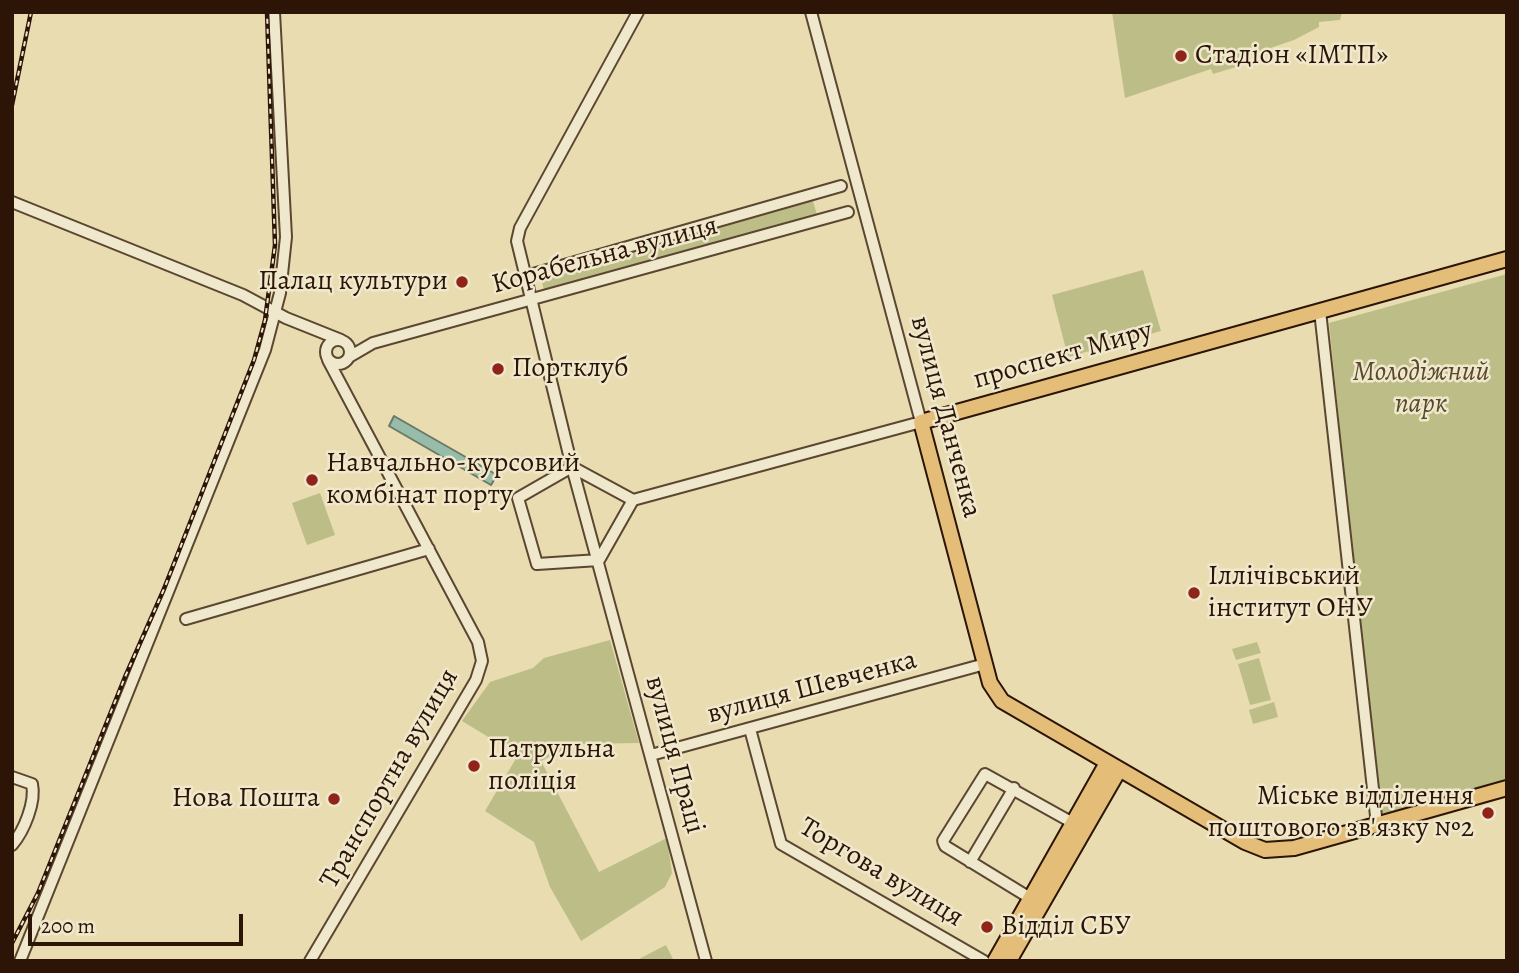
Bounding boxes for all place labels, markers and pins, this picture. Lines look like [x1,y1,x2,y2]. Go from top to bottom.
place label: Стадіон «ІМТП» [1195,39,1388,73]
marker: Стадіон «ІМТП» [1173,48,1189,64]
place label: Палац культури [258,265,448,299]
marker: Палац культури [454,274,470,290]
place label: Портклуб [512,352,628,386]
marker: Портклуб [490,361,506,377]
place label: Навчально-курсовий комбінат порту [326,447,580,513]
marker: Навчально-курсовий комбінат порту [304,472,320,488]
place label: Іллічівський інститут ОНУ [1208,560,1373,626]
marker: Іллічівський інститут ОНУ [1186,585,1202,601]
place label: Патрульна поліція [488,733,615,799]
marker: Патрульна поліція [466,758,482,774]
place label: Міське відділення поштового зв'язку №2 [1208,780,1474,846]
place label: Нова Пошта [172,782,320,816]
marker: Нова Пошта [326,791,342,807]
marker: Міське відділення поштового зв'язку №2 [1480,805,1496,821]
place label: Відділ СБУ [1001,910,1131,944]
marker: Відділ СБУ [979,919,995,935]

